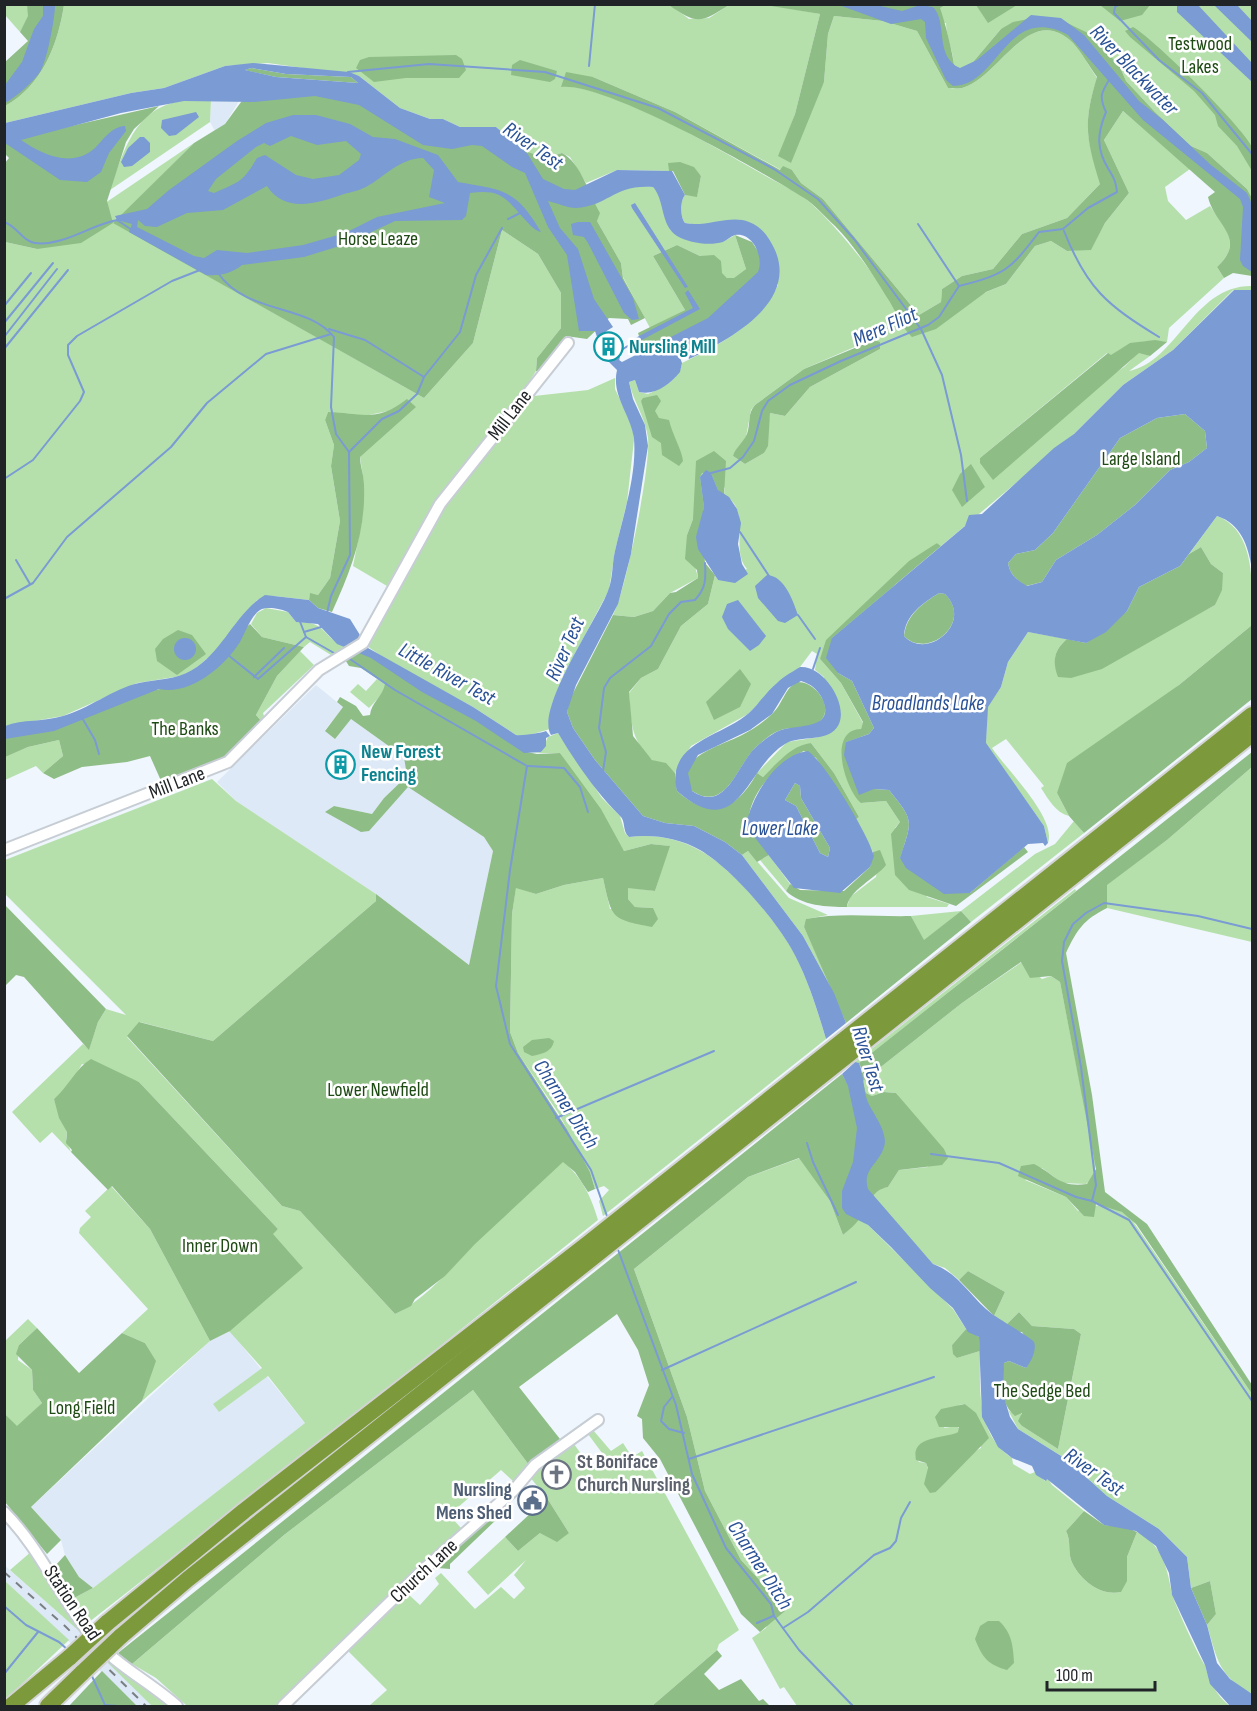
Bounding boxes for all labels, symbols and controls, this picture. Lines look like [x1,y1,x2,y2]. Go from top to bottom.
water label: River Blackwater [1085,19,1184,121]
park label: Testwood Lakes [1168,32,1232,79]
water label: River Test [498,116,568,176]
park label: Horse Leaze [338,227,418,251]
water label: Mere Fliot [849,301,922,352]
building icon: Nursling Mill [592,331,624,363]
place label: Nursling Mill [629,335,716,359]
street label: Mill Lane [483,385,537,445]
park label: Large Island [1102,447,1180,471]
water label: River Test [540,613,590,685]
water label: Little River Test [394,637,500,711]
water label: Broadlands Lake [872,691,984,716]
park label: The Banks [151,717,219,741]
place label: New Forest Fencing [361,740,441,787]
building icon: New Forest Fencing [324,748,356,780]
street label: Mill Lane [146,761,208,805]
water label: Lower Lake [742,816,818,841]
water label: River Test [846,1023,890,1096]
water label: Charmer Ditch [528,1055,604,1153]
park label: Lower Newfield [327,1078,429,1102]
park label: Inner Down [182,1234,258,1258]
park label: The Sedge Bed [993,1379,1091,1403]
park label: Long Field [49,1396,115,1420]
water label: River Test [1059,1442,1129,1502]
place label: St Boniface Church Nursling [577,1450,691,1497]
church icon: St Boniface Church Nursling [540,1458,572,1490]
place label: Nursling Mens Shed [436,1478,513,1525]
public building icon: Nursling Mens Shed [517,1485,549,1517]
water label: Charmer Ditch [722,1516,798,1614]
street label: Church Lane [385,1534,463,1608]
street label: Station Road [38,1561,106,1645]
scale bar [1047,1654,1155,1692]
text: 100 m [1056,1665,1093,1686]

